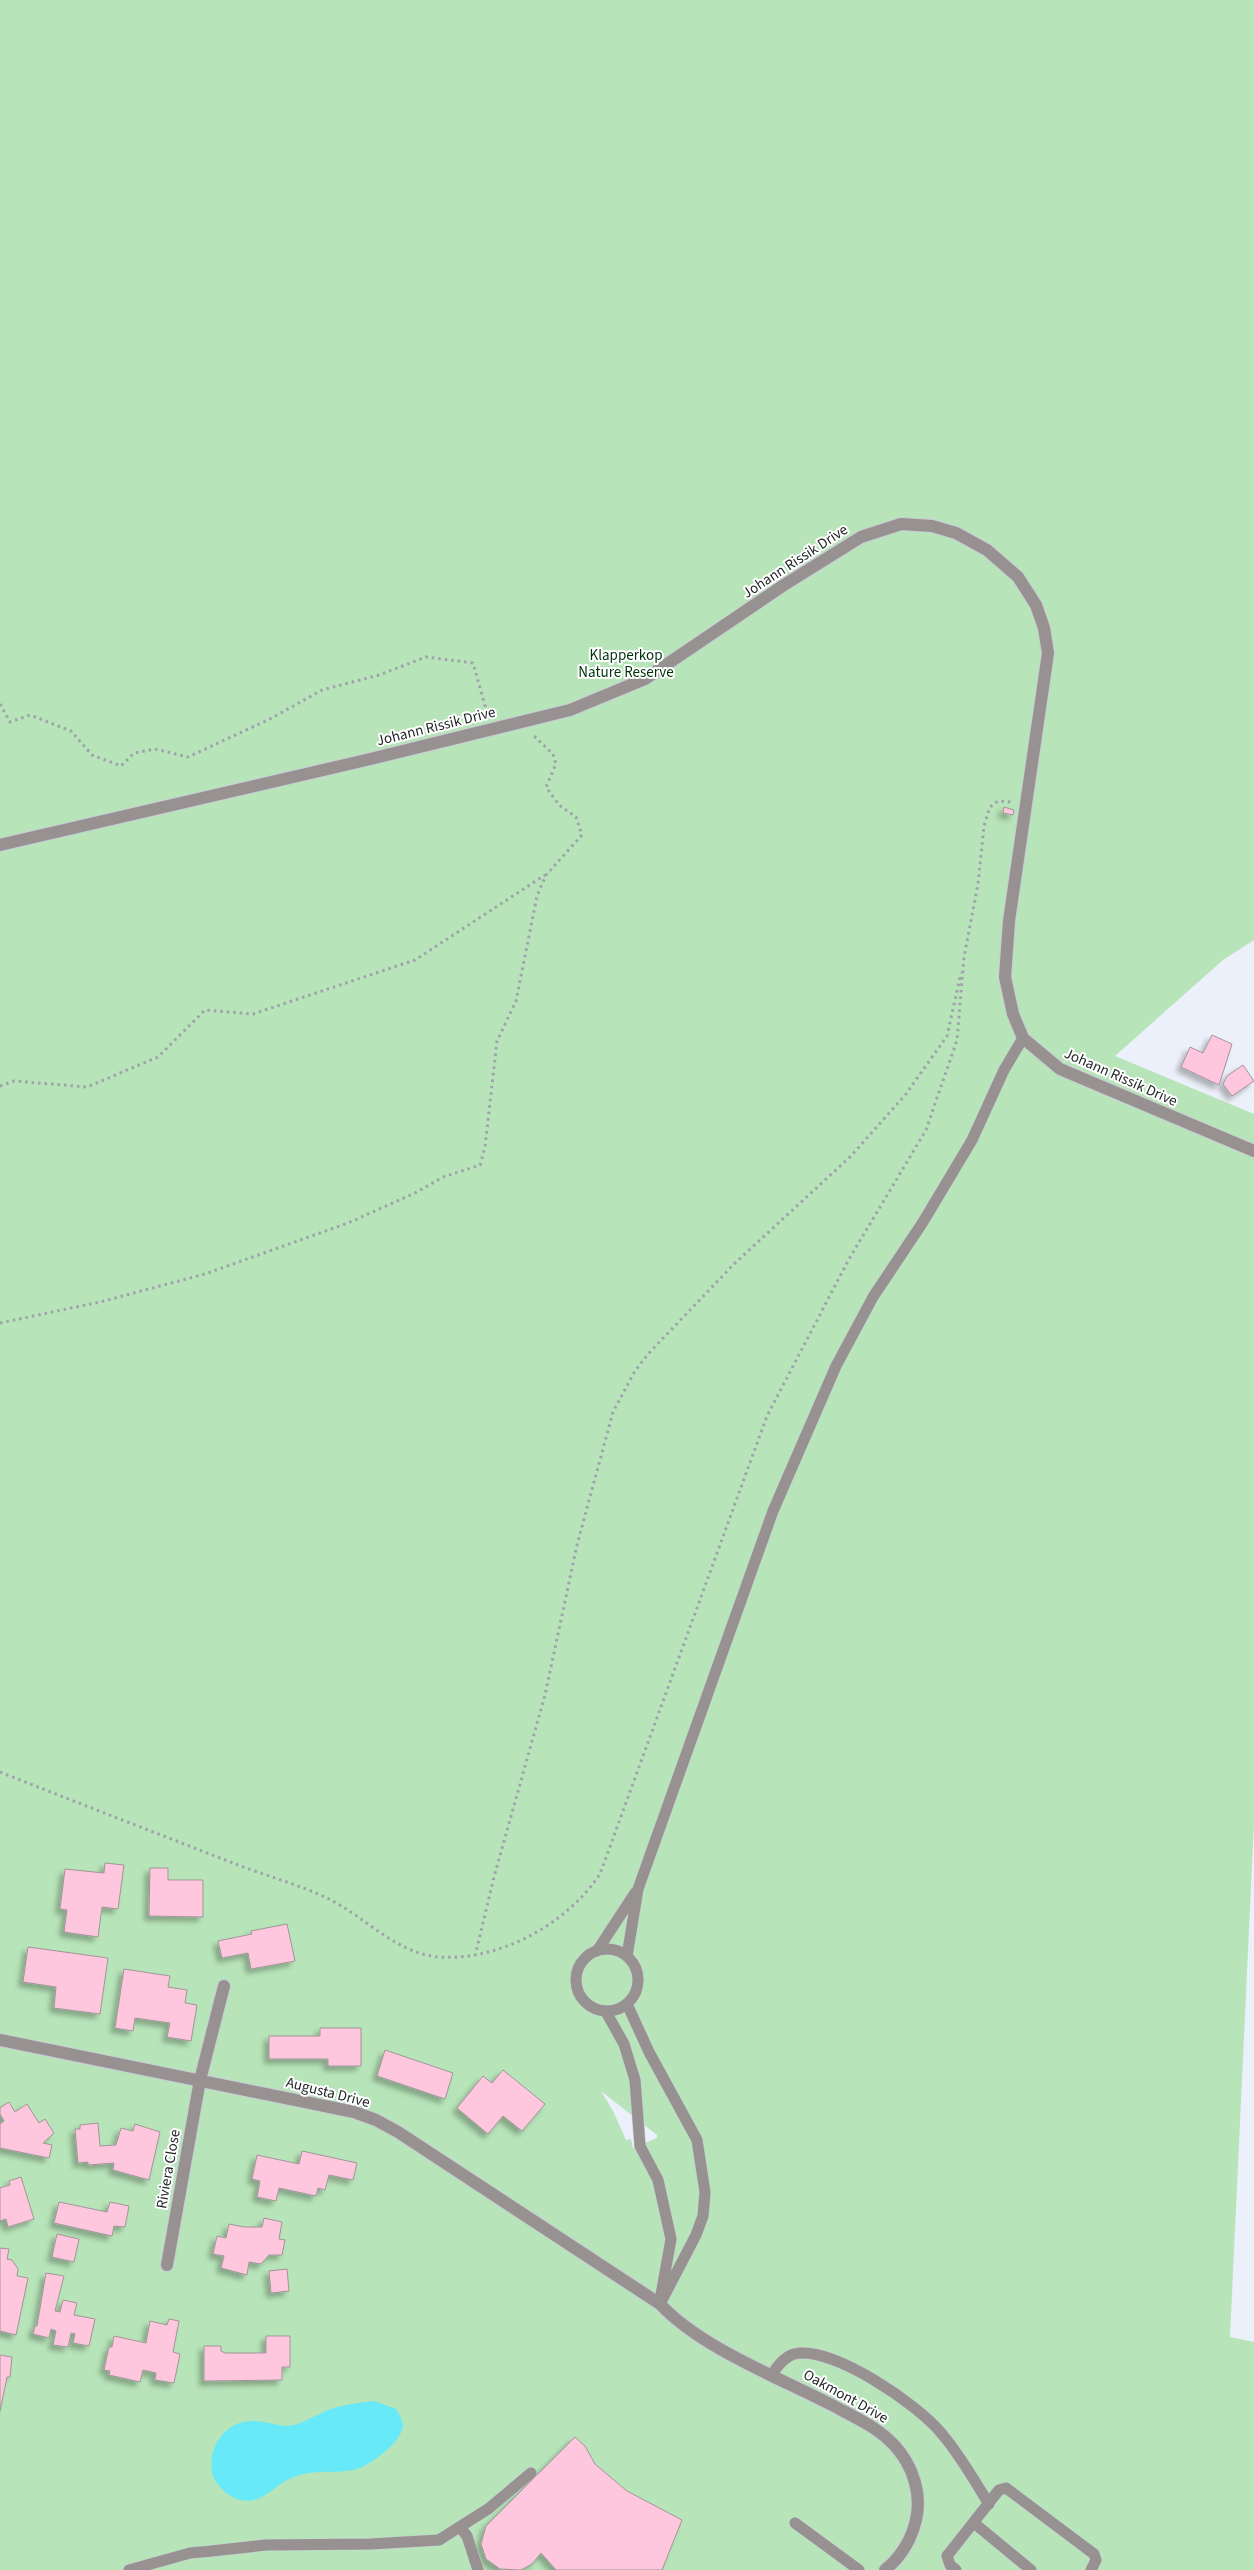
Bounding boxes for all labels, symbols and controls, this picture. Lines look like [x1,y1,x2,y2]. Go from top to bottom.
street label: Johann Rissik Drive [738,519,852,603]
park label: Klapperkop Nature Reserve [578,645,674,683]
street label: Johann Rissik Drive [374,702,498,751]
street label: Johann Rissik Drive [1061,1043,1181,1112]
street label: Augusta Drive [284,2072,372,2113]
street label: Riviera Close [151,2128,186,2210]
street label: Oakmont Drive [799,2364,892,2428]

